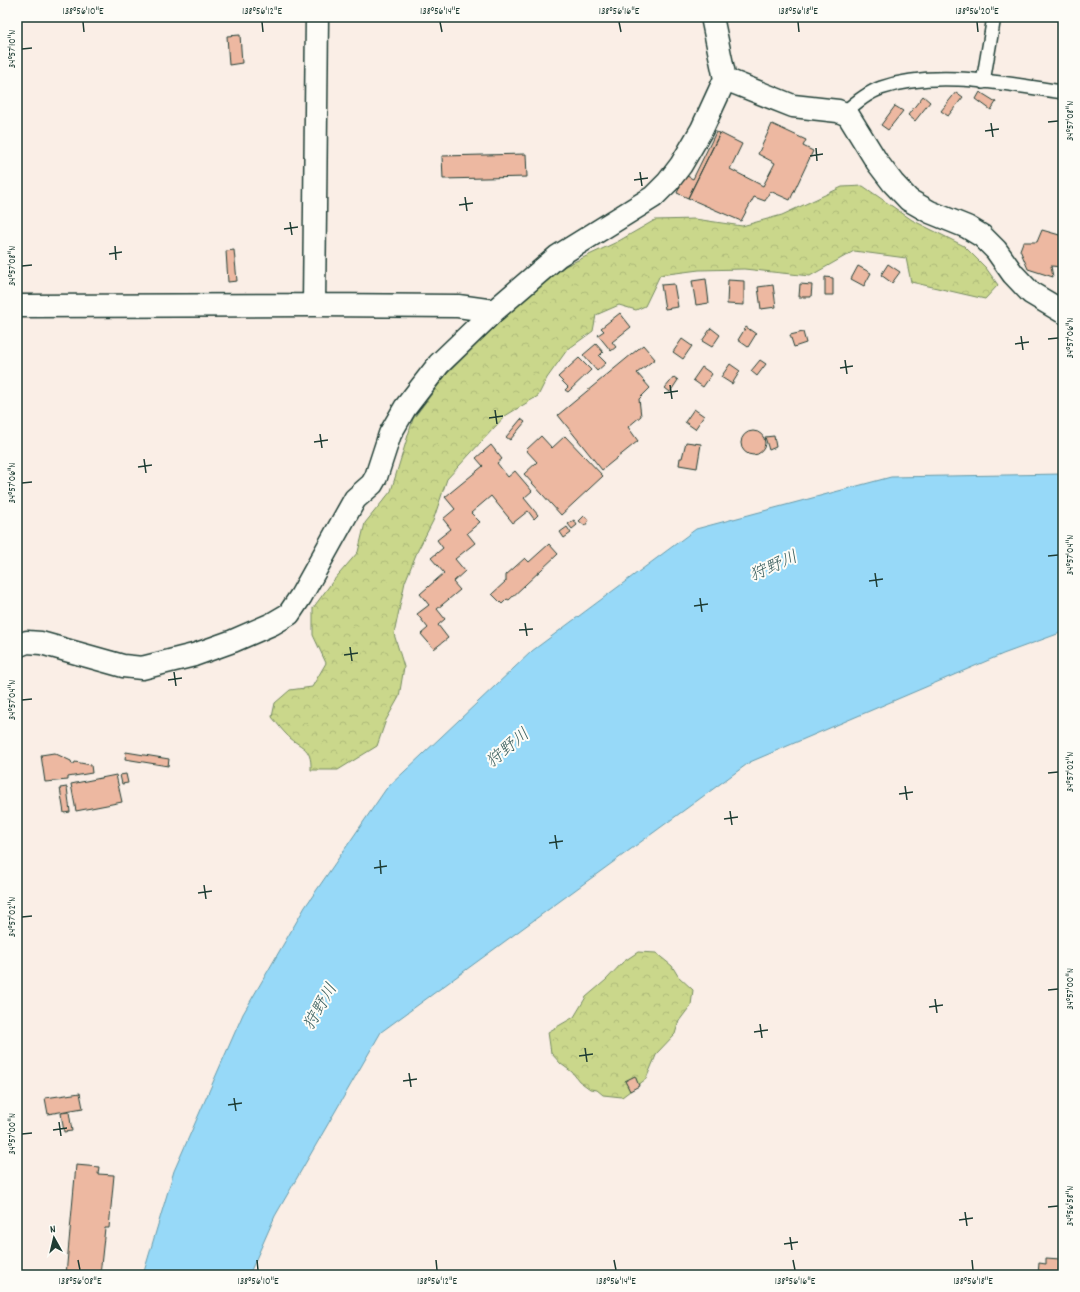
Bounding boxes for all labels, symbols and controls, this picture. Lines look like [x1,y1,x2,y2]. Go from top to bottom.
text: 138°56'10"E [62,5,104,19]
text: 138°56'12"E [242,5,282,19]
text: 138°56'14"E [420,5,460,19]
text: 138°56'16"E [599,5,640,19]
text: 138°56'18"E [778,5,818,19]
text: 138°56'20"E [955,5,999,19]
text: 34°57'10"N [6,30,20,68]
text: 34°57'08"N [1064,101,1078,141]
text: 34°57'08"N [6,246,20,286]
text: 34°57'06"N [1064,317,1078,359]
text: 34°57'06"N [6,462,20,504]
text: 34°57'04"N [1064,535,1078,575]
water label: 狩野川 [746,546,802,589]
text: 34°57'04"N [6,680,20,720]
water label: 狩野川 [482,724,536,775]
text: 34°57'02"N [1064,752,1078,792]
text: 34°57'02"N [6,897,20,937]
text: 34°57'00"N [1064,968,1078,1010]
water label: 狩野川 [298,979,345,1036]
text: 34°57'00"N [6,1113,20,1155]
text: 34°56'58"N [1064,1186,1078,1226]
north arrow [34,1218,74,1258]
text: N [49,1222,57,1238]
text: 138°56'08"E [59,1275,102,1289]
text: 138°56'10"E [237,1275,279,1289]
text: 138°56'12"E [417,1275,457,1289]
text: 138°56'14"E [596,1275,636,1289]
text: 138°56'16"E [775,1275,816,1289]
text: 138°56'18"E [953,1275,993,1289]

